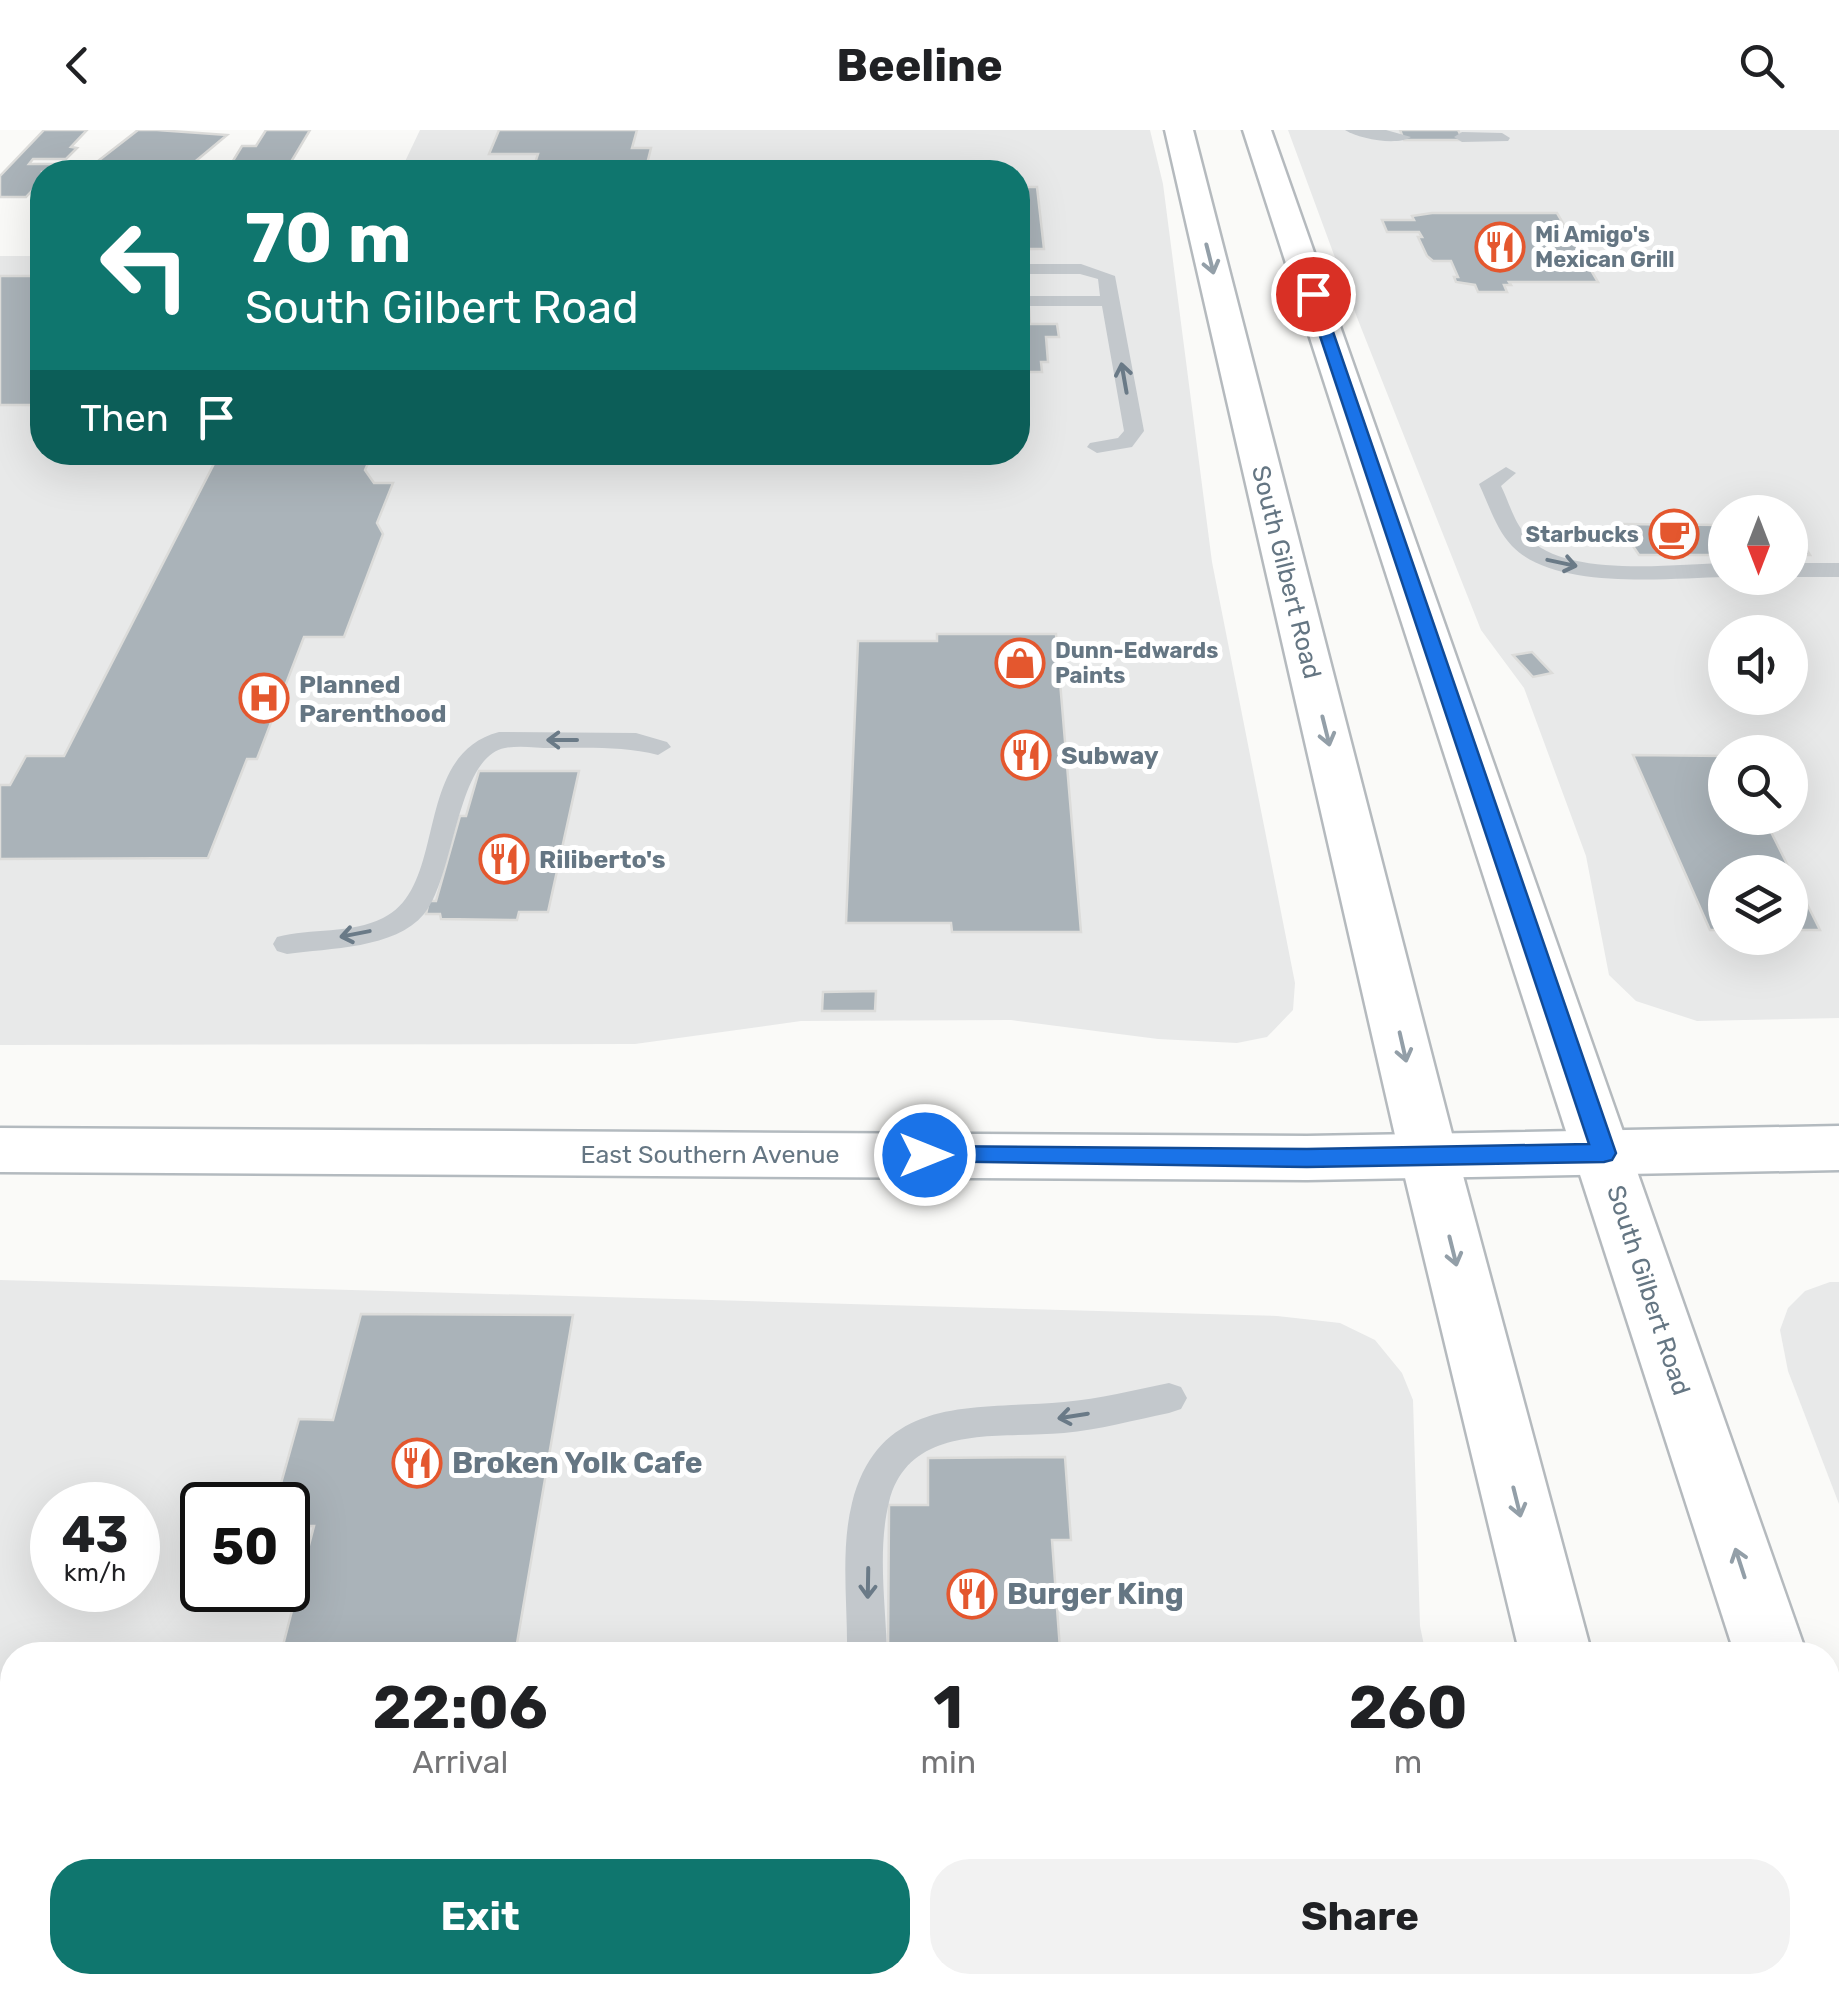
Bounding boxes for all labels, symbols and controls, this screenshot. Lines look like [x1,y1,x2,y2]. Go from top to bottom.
icon: back [50,38,105,93]
icon: search [1734,38,1789,93]
text: Beeline [836,39,1003,92]
text: 70 m [245,197,412,280]
icon: left [80,200,210,330]
restaurant icon: Mi Amigo's Mexican Grill [1474,221,1526,273]
place label: Mi Amigo's Mexican Grill [1535,221,1675,273]
one-way arrow [1202,242,1220,274]
pin [1271,252,1356,337]
icon: arrive [1286,267,1341,322]
text: South Gilbert Road [245,281,639,334]
one-way arrow [1114,362,1133,395]
icon: arrive [189,390,244,445]
text: Then [80,395,169,441]
street label: South Gilbert Road [1246,462,1327,682]
north arrow [1708,495,1808,595]
map controls [1708,495,1808,955]
cafe icon: Starbucks [1648,508,1700,560]
place label: Starbucks [1525,521,1639,548]
one-way arrow [1545,555,1577,573]
button: sound [1708,615,1808,715]
shop icon: Dunn-Edwards Paints [994,637,1046,689]
place label: Dunn-Edwards Paints [1055,637,1218,689]
place label: Planned Parenthood [299,670,447,728]
hospital icon: Planned Parenthood [238,672,290,724]
one-way arrow [1318,714,1336,746]
restaurant icon: Subway [1000,729,1052,781]
one-way arrow [546,730,578,750]
button: search [1708,735,1808,835]
place label: Subway [1061,741,1159,770]
restaurant icon: Riliberto's [478,833,530,885]
place label: Riliberto's [539,845,666,874]
button: layers [1708,855,1808,955]
one-way arrow [340,926,372,945]
one-way arrow [1394,1031,1413,1062]
position arrow [873,1103,977,1207]
street label: East Southern Avenue [580,1140,840,1169]
street label: South Gilbert Road [1601,1182,1696,1399]
one-way arrow [1445,1234,1463,1266]
one-way arrow [1057,1407,1090,1425]
restaurant icon: Broken Yolk Cafe [391,1437,443,1489]
place label: Broken Yolk Cafe [452,1445,703,1481]
speed limit sign: 50 [180,1482,310,1612]
one-way arrow [1509,1486,1527,1518]
text: 43 [61,1505,129,1565]
one-way arrow [1730,1547,1748,1579]
text: km/h [64,1558,126,1587]
one-way arrow [859,1567,878,1599]
restaurant icon: Burger King [946,1568,998,1620]
place label: Burger King [1007,1576,1184,1612]
text: 22:06 [373,1672,548,1743]
text: 1 [933,1672,963,1743]
text: 260 [1349,1672,1467,1743]
text: Arrival [412,1743,508,1781]
text: min [920,1743,976,1781]
text: m [1394,1743,1422,1781]
button: Exit [50,1859,910,1974]
button: Share [930,1859,1790,1974]

